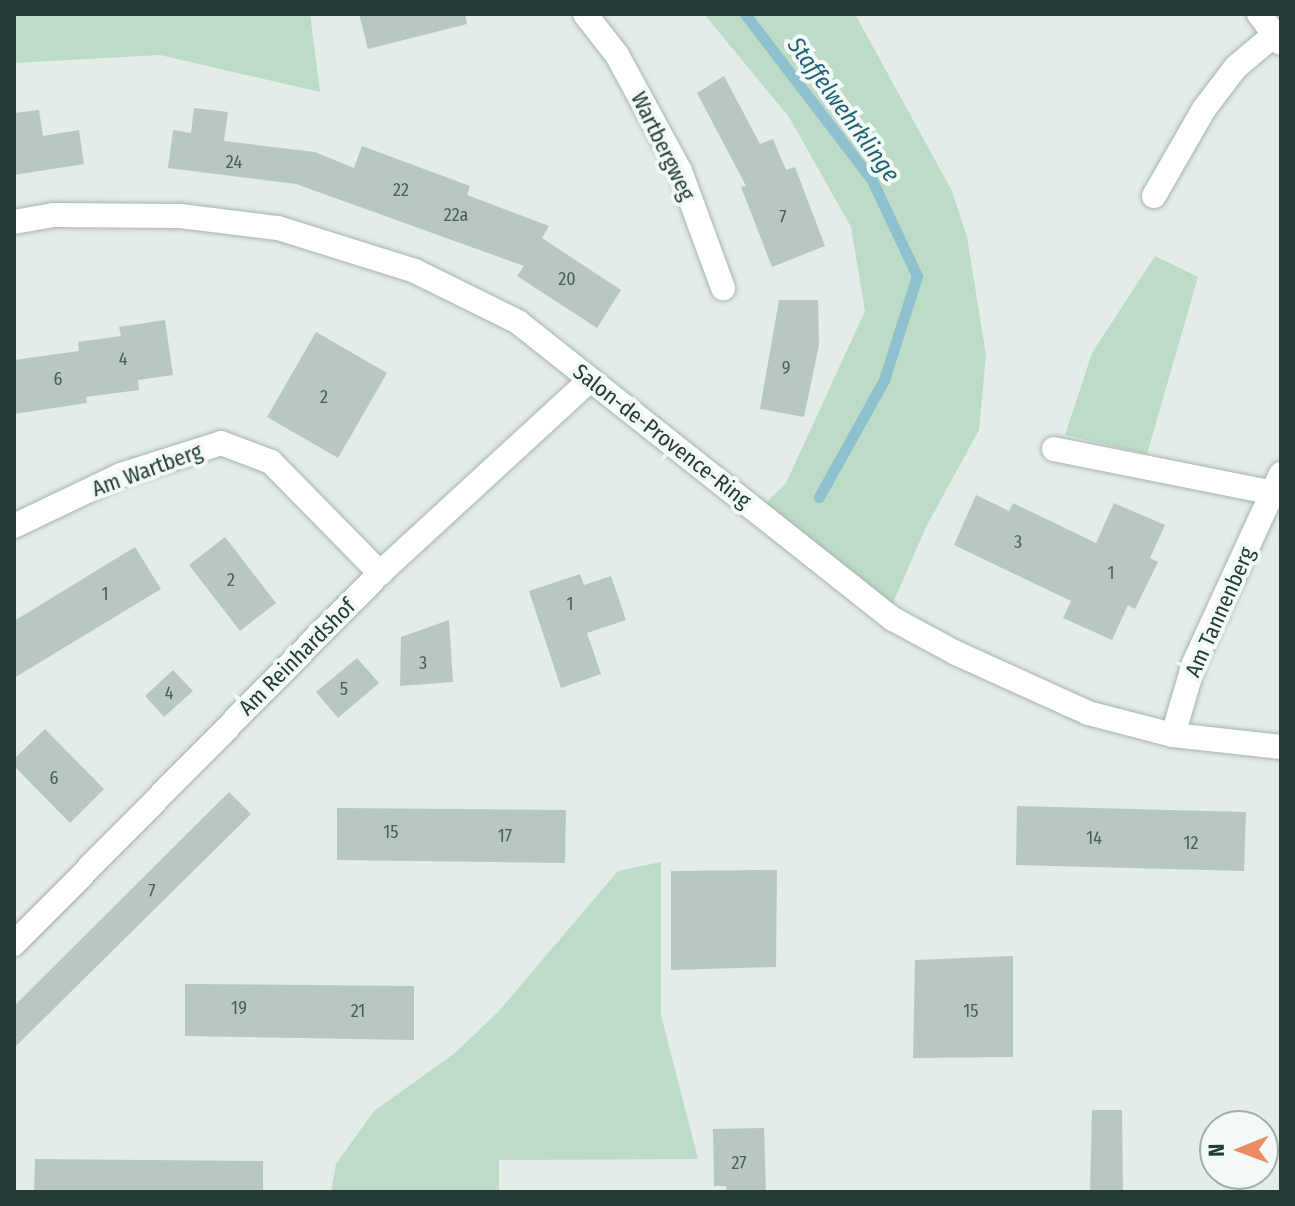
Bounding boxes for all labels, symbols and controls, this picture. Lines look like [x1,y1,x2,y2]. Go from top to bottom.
water label: Staffelwehrklinge [781,32,905,188]
street label: Wartbergweg [625,87,701,205]
house number: 24 [226,151,242,173]
house number: 22 [393,179,409,201]
house number: 22a [444,204,468,226]
house number: 7 [779,206,787,228]
house number: 20 [558,268,576,290]
house number: 4 [119,348,127,370]
house number: 9 [782,357,790,379]
street label: Salon-de-Provence-Ring [568,358,756,514]
house number: 6 [54,368,62,390]
house number: 2 [320,386,328,408]
street label: Am Wartberg [88,438,206,502]
house number: 3 [1014,531,1022,553]
street label: Am Tannenberg [1180,543,1260,681]
house number: 1 [1107,562,1115,584]
house number: 2 [227,569,235,591]
house number: 1 [101,583,109,605]
street label: Am Reinhardshof [233,593,361,721]
house number: 1 [566,593,574,615]
house number: 3 [419,652,427,674]
house number: 5 [340,678,348,700]
house number: 4 [165,682,173,704]
house number: 6 [50,767,58,789]
house number: 15 [383,821,399,843]
house number: 17 [498,825,512,847]
house number: 14 [1086,827,1102,849]
house number: 12 [1184,832,1198,854]
house number: 7 [148,880,156,902]
house number: 19 [231,997,247,1019]
house number: 21 [351,1000,365,1022]
house number: 15 [963,1000,979,1022]
north arrow [1199,1110,1279,1190]
text: N [1203,1144,1230,1157]
house number: 27 [731,1152,747,1174]

